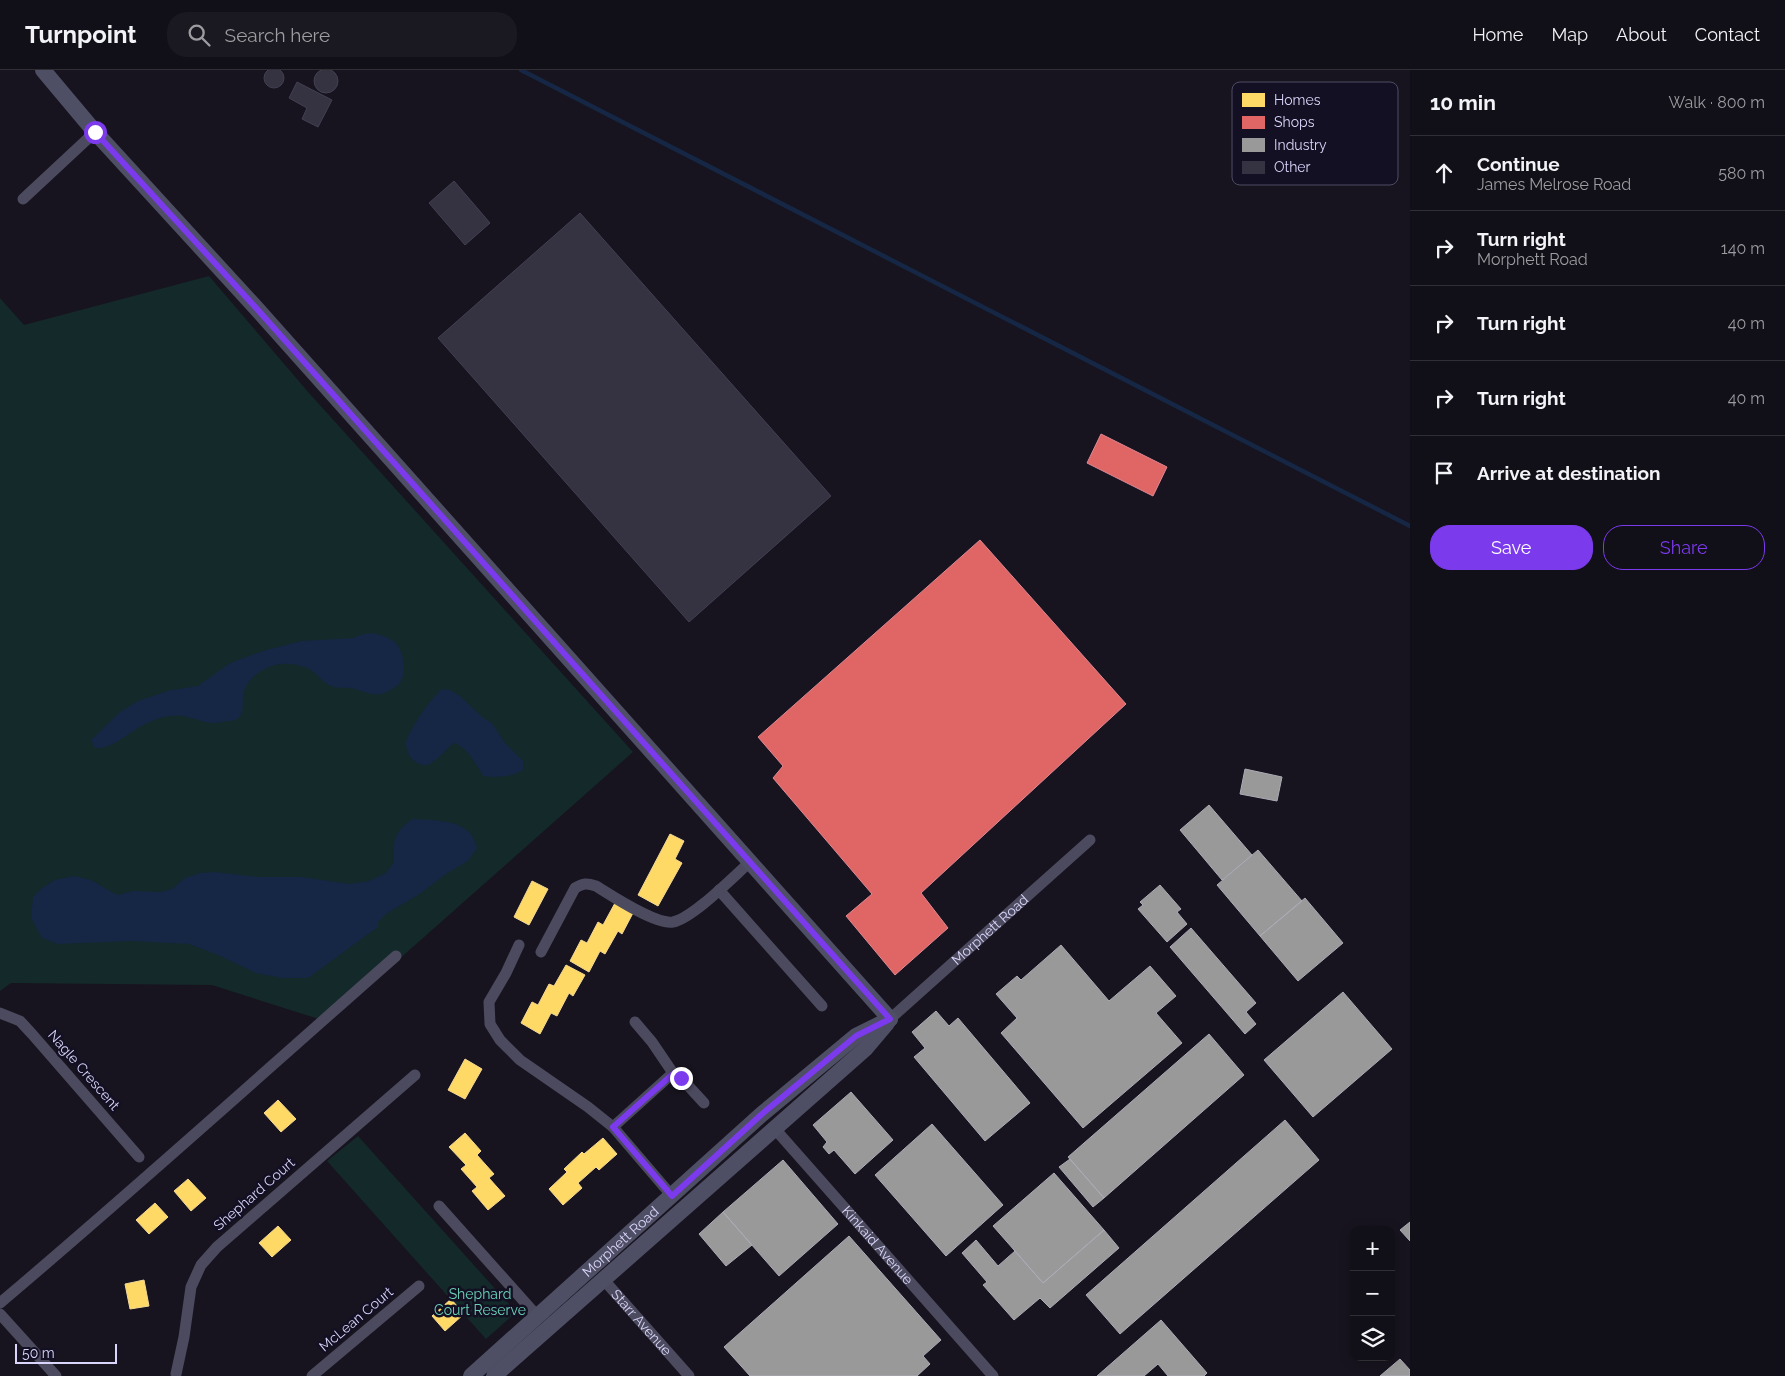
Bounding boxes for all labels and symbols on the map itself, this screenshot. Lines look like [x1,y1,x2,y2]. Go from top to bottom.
legend [1232,82,1398,185]
text: Homes [1274,92,1321,108]
text: Shops [1274,114,1315,130]
route start [84,121,107,144]
text: Industry [1274,137,1327,153]
text: Other [1274,159,1311,175]
street label: Morphett Road [948,891,1031,968]
street label: Nagle Crescent [45,1027,123,1113]
route end [670,1067,693,1090]
street label: Shephard Court [210,1154,298,1234]
street label: Morphett Road [579,1203,662,1280]
street label: Kinkaid Avenue [839,1203,916,1288]
street label: McLean Court [316,1283,396,1354]
park label: Shephard Court Reserve [434,1286,526,1318]
street label: Starr Avenue [608,1286,675,1359]
scale bar [15,1341,118,1364]

